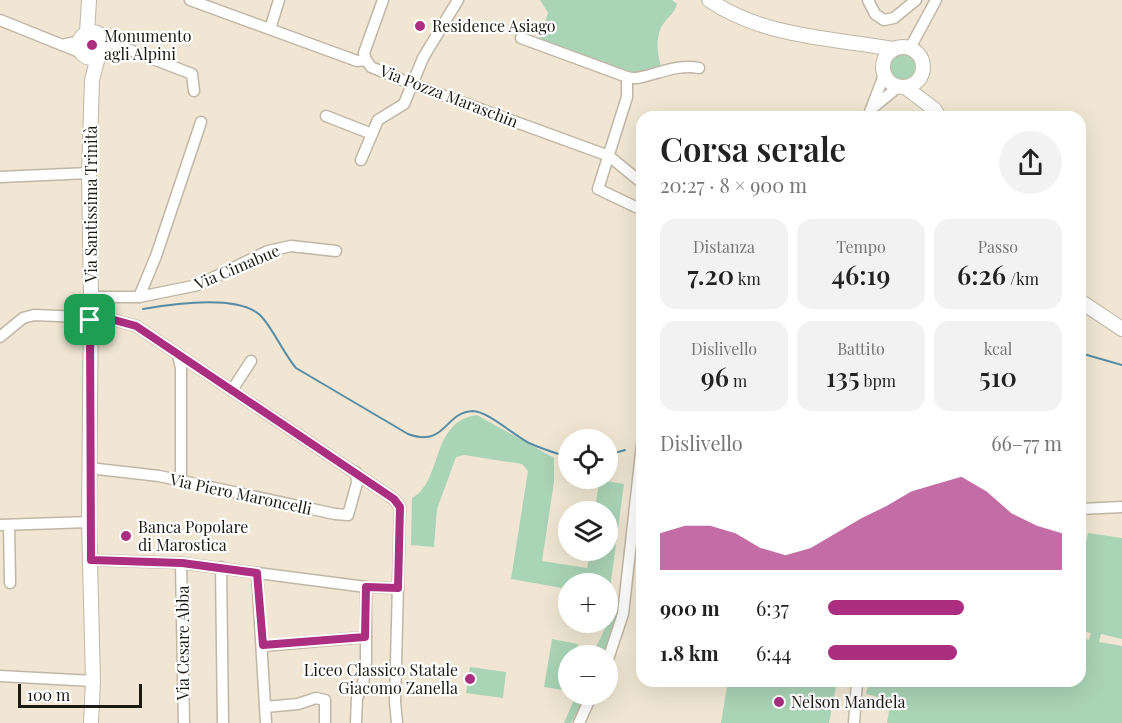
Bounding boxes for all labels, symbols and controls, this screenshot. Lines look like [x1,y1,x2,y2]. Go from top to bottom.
place label: Residence Asiago [432,15,556,36]
marker: Residence Asiago [413,19,427,33]
place label: Monumento agli Alpini [104,25,192,64]
marker: Monumento agli Alpini [85,38,99,52]
street label: Via Pozza Maraschin [376,59,522,132]
street label: Via Santissima Trinità [80,126,101,283]
text: Corsa serale [660,126,846,170]
button: share [999,131,1062,194]
text: 20:27 · 8 × 900 m [660,171,807,198]
text: Distanza [693,236,755,257]
text: Tempo [836,236,886,257]
text: Passo [978,236,1018,257]
street label: Via Cimabue [190,239,282,294]
text: 7.20 [687,257,734,292]
text: 46:19 [832,257,890,292]
text: 6:26 [957,257,1006,292]
text: km [734,268,761,289]
text: /km [1006,268,1039,289]
pin [64,294,115,345]
icon: arrive [73,303,106,336]
text: Dislivello [691,338,757,359]
text: Battito [837,338,885,359]
text: kcal [984,338,1012,359]
text: 96 [701,359,729,394]
text: 135 [826,359,860,394]
text: 510 [979,359,1017,394]
text: m [729,370,747,391]
text: bpm [860,370,896,391]
map controls [558,429,618,705]
button: locate [558,429,618,489]
text: Dislivello [660,429,743,456]
text: 66–77 m [991,429,1062,456]
street label: Via Piero Maroncelli [167,468,314,519]
button: layers [558,501,618,561]
place label: Banca Popolare di Marostica [138,516,248,555]
marker: Banca Popolare di Marostica [119,529,133,543]
button: + [558,573,618,633]
street label: Via Cesare Abba [172,586,193,701]
text: 900 m [660,594,720,621]
text: 6:37 [756,594,789,621]
text: 1.8 km [660,639,719,666]
text: 6:44 [756,639,791,666]
button: − [558,645,618,705]
place label: Liceo Classico Statale Giacomo Zanella [304,659,458,698]
marker: Liceo Classico Statale Giacomo Zanella [463,672,477,686]
scale bar [18,681,142,708]
text: 100 m [27,684,70,705]
place label: Nelson Mandela [791,691,905,712]
marker: Nelson Mandela [772,695,786,709]

